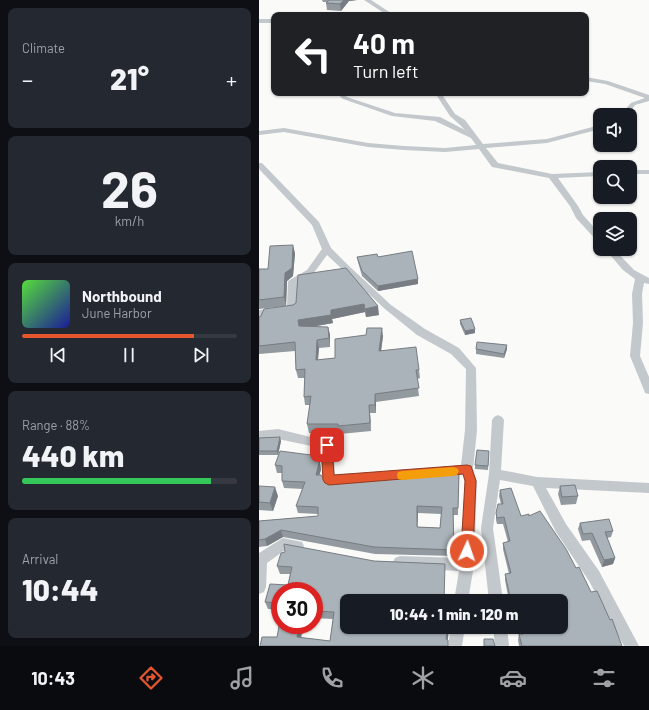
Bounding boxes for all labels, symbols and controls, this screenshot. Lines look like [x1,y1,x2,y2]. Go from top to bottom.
text: 40 m [353,26,415,60]
icon: left [287,28,339,80]
text: Climate [22,40,65,56]
text: 21° [110,60,149,96]
text: Turn left [353,60,419,82]
text: − [22,66,33,92]
text: + [226,66,237,92]
map controls [593,108,637,256]
button: sound [593,108,637,152]
text: 26 [101,156,158,218]
button: search [593,160,637,204]
button: layers [593,212,637,256]
text: km/h [115,213,144,229]
text: Northbound [82,287,162,305]
text: June Harbor [82,305,152,321]
icon: previous [47,344,69,366]
icon: pause [118,344,140,366]
icon: next [190,344,212,366]
text: Range · 88% [22,417,90,433]
pin [310,428,344,462]
icon: arrive [316,434,338,456]
text: 440 km [22,437,124,473]
position arrow [446,530,488,572]
text: Arrival [22,551,58,567]
text: 10:44 [22,571,98,607]
speed limit sign: 30 [271,582,323,634]
text: 10:44 · 1 min · 120 m [390,605,518,623]
icon: directions [137,664,165,692]
icon: music [228,664,256,692]
icon: phone [318,664,346,692]
icon: climate [409,664,437,692]
icon: car [499,664,527,692]
icon: filters [590,664,618,692]
text: 10:43 [31,667,75,689]

